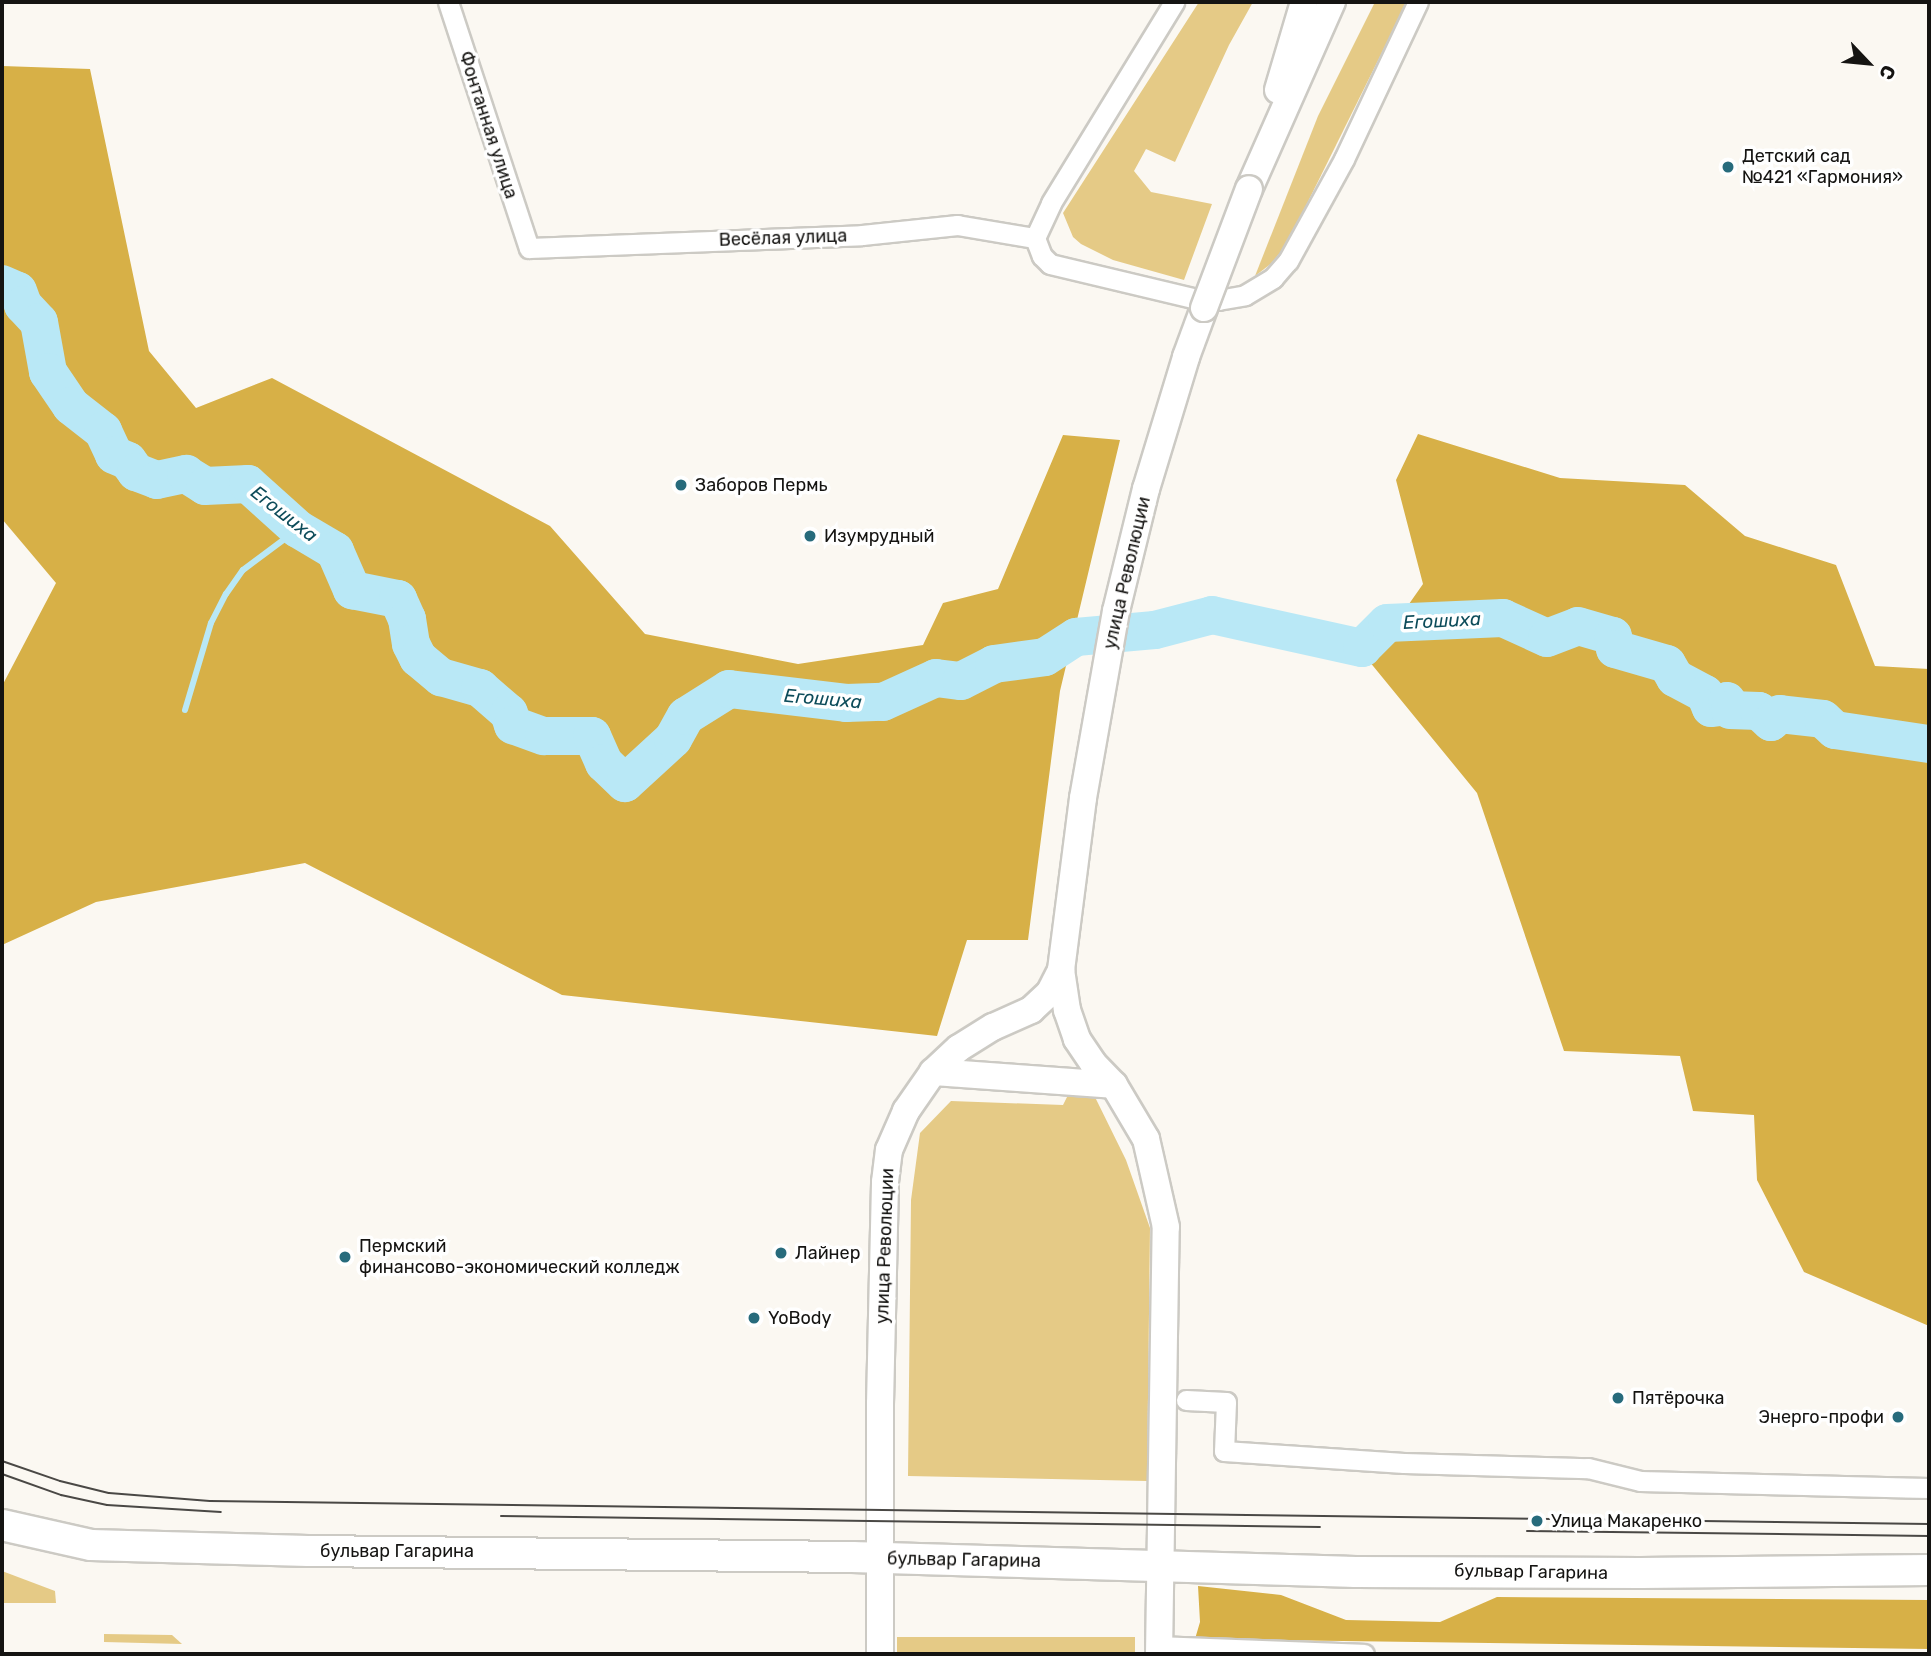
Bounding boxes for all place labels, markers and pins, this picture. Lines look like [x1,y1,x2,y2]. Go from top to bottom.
place label: Детский сад №421 «Гармония» [1742,146,1903,188]
marker: Детский сад №421 «Гармония» [1720,159,1736,175]
place label: Заборов Пермь [695,474,827,496]
marker: Заборов Пермь [673,477,689,493]
place label: Изумрудный [824,525,934,547]
marker: Изумрудный [802,528,818,544]
place label: Пермский финансово-экономический колледж [359,1236,680,1278]
place label: Лайнер [795,1242,860,1264]
marker: Лайнер [773,1245,789,1261]
marker: Пермский финансово-экономический колледж [337,1249,353,1265]
place label: YoBody [768,1307,831,1329]
marker: YoBody [746,1310,762,1326]
place label: Пятёрочка [1632,1387,1725,1409]
marker: Пятёрочка [1610,1390,1626,1406]
place label: Энерго-профи [1759,1406,1884,1428]
marker: Энерго-профи [1890,1409,1906,1425]
place label: Улица Макаренко [1551,1510,1702,1532]
marker: Улица Макаренко [1529,1513,1545,1529]

